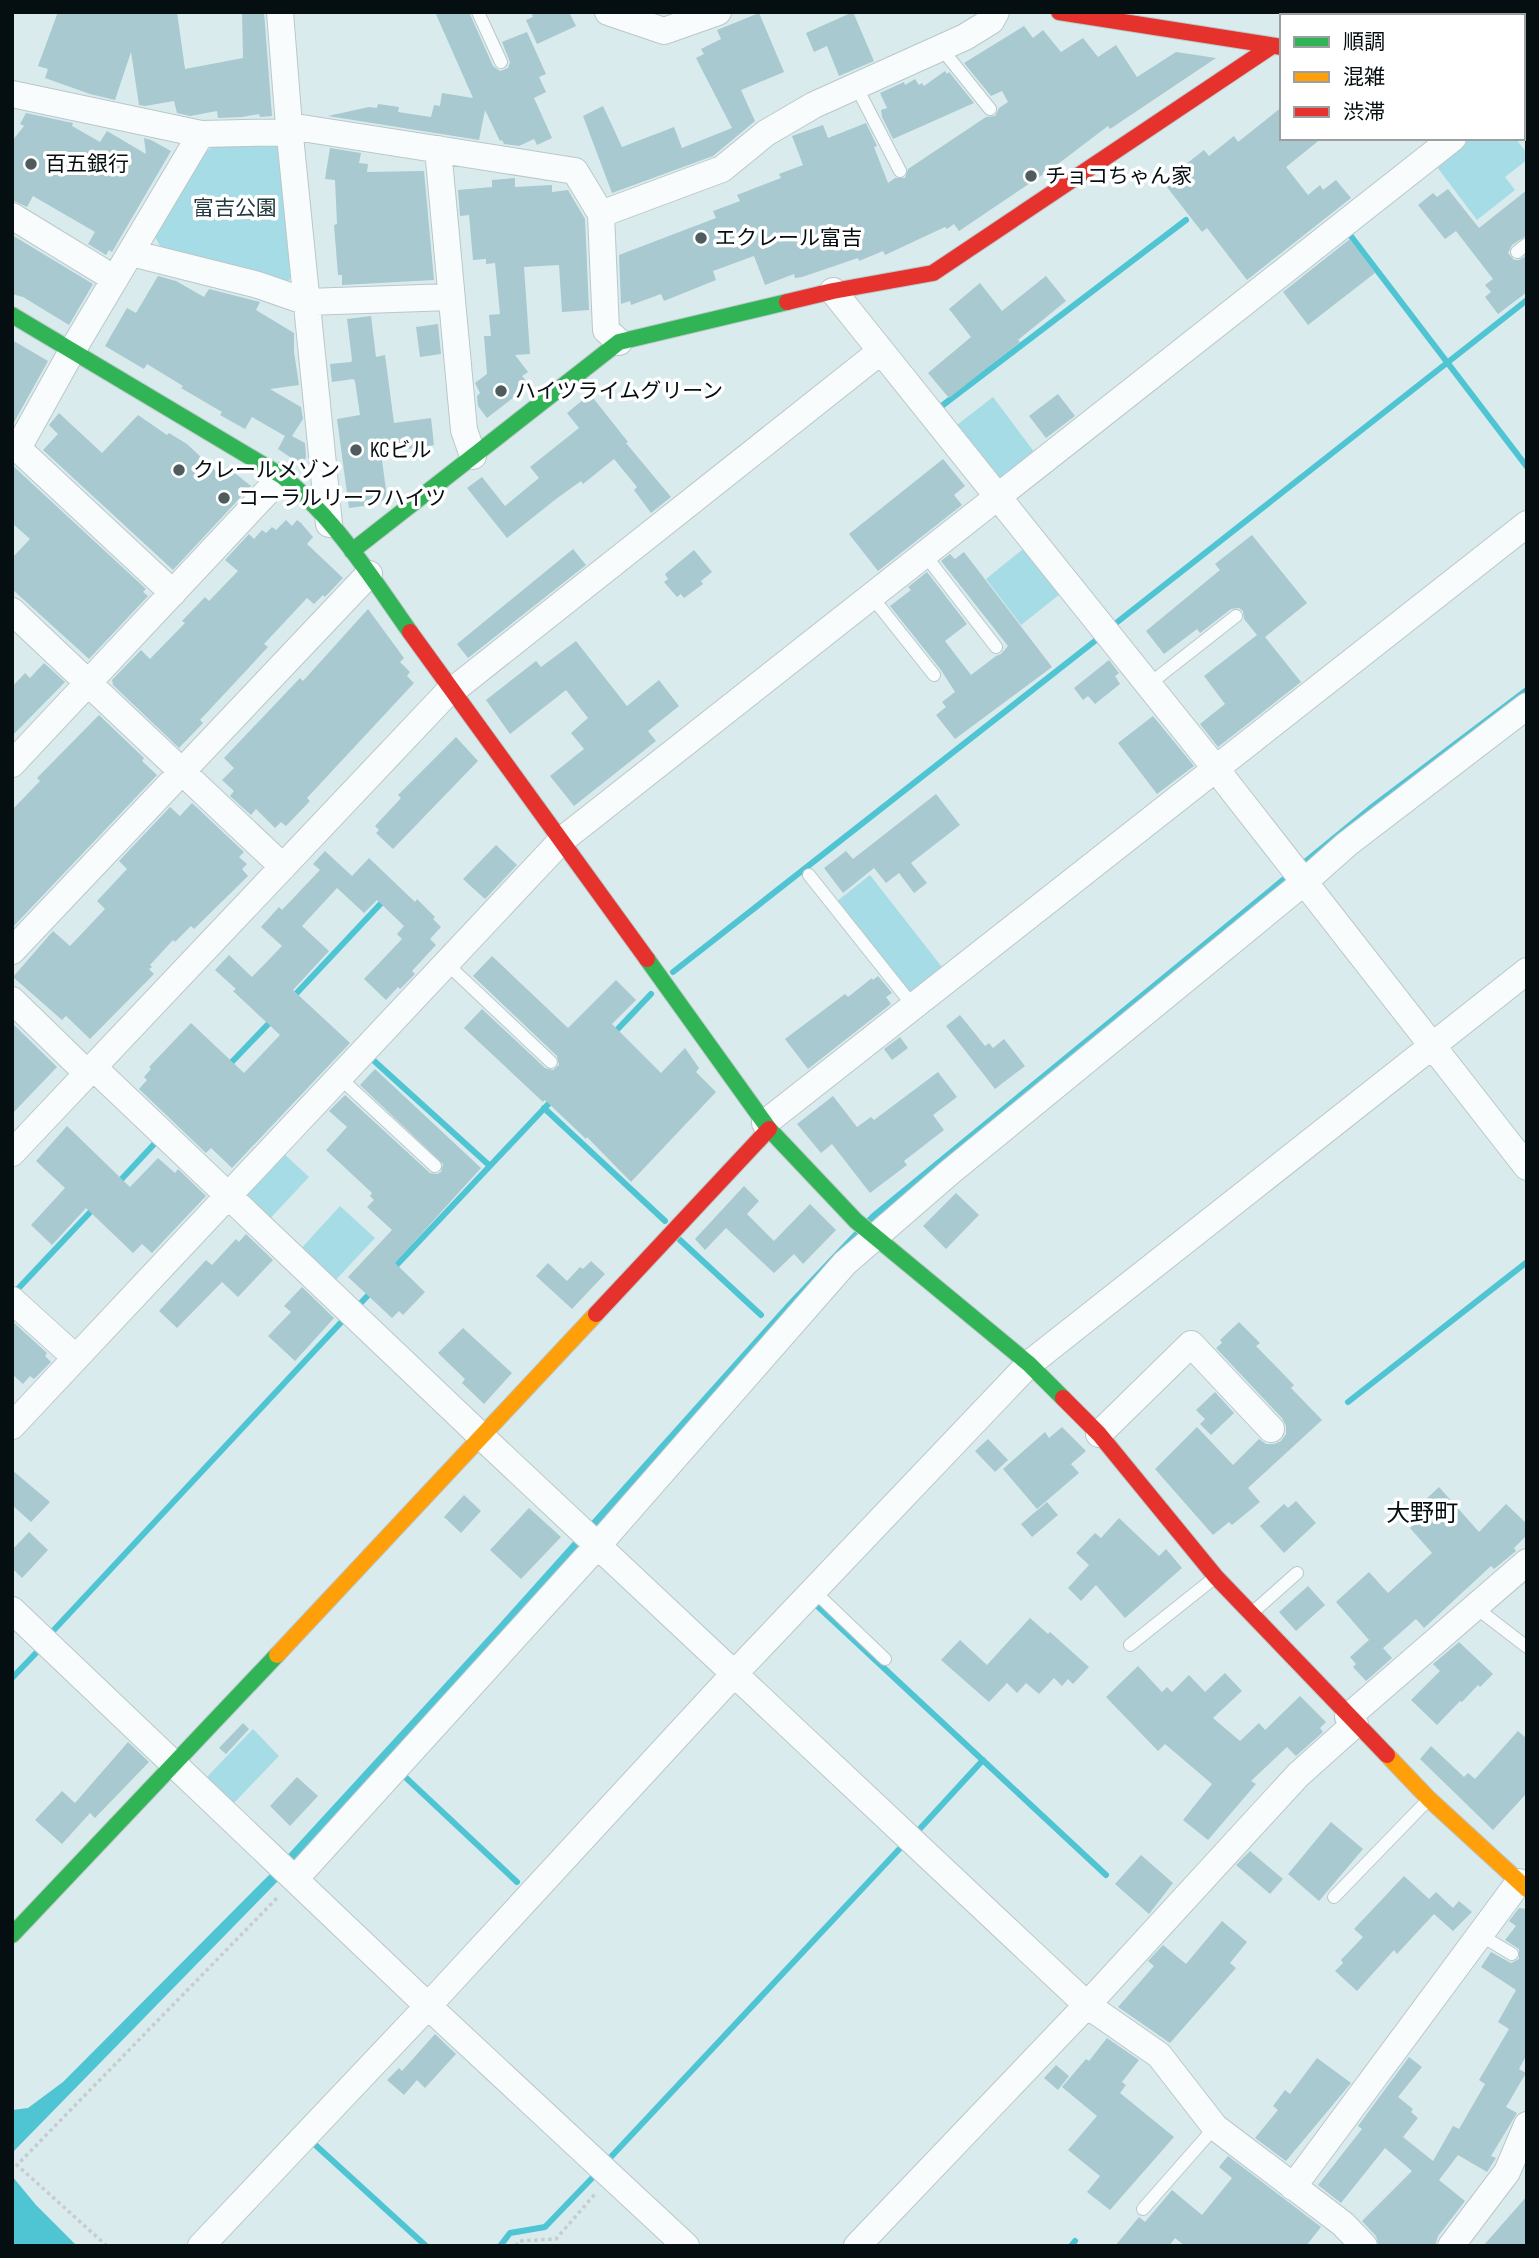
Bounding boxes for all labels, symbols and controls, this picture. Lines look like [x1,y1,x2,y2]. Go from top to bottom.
legend [1280,14,1525,140]
text: 順調 [1343,30,1385,55]
text: 混雑 [1343,65,1385,90]
text: 渋滞 [1343,100,1385,125]
place label: 百五銀行 [45,152,129,177]
marker: 百五銀行 [23,156,39,172]
place label: チョコちゃん家 [1045,164,1192,189]
marker: チョコちゃん家 [1023,168,1039,184]
park label: 富吉公園 [193,196,277,221]
place label: エクレール富吉 [715,226,862,251]
marker: エクレール富吉 [693,230,709,246]
place label: ハイツライムグリーン [515,379,723,404]
marker: ハイツライムグリーン [493,383,509,399]
place label: KCビル [370,438,431,463]
marker: KCビル [348,442,364,458]
place label: クレールメゾン [193,458,340,483]
marker: クレールメゾン [171,462,187,478]
place label: コーラルリーフハイツ [238,486,446,511]
marker: コーラルリーフハイツ [216,490,232,506]
district label: 大野町 [1386,1499,1458,1528]

